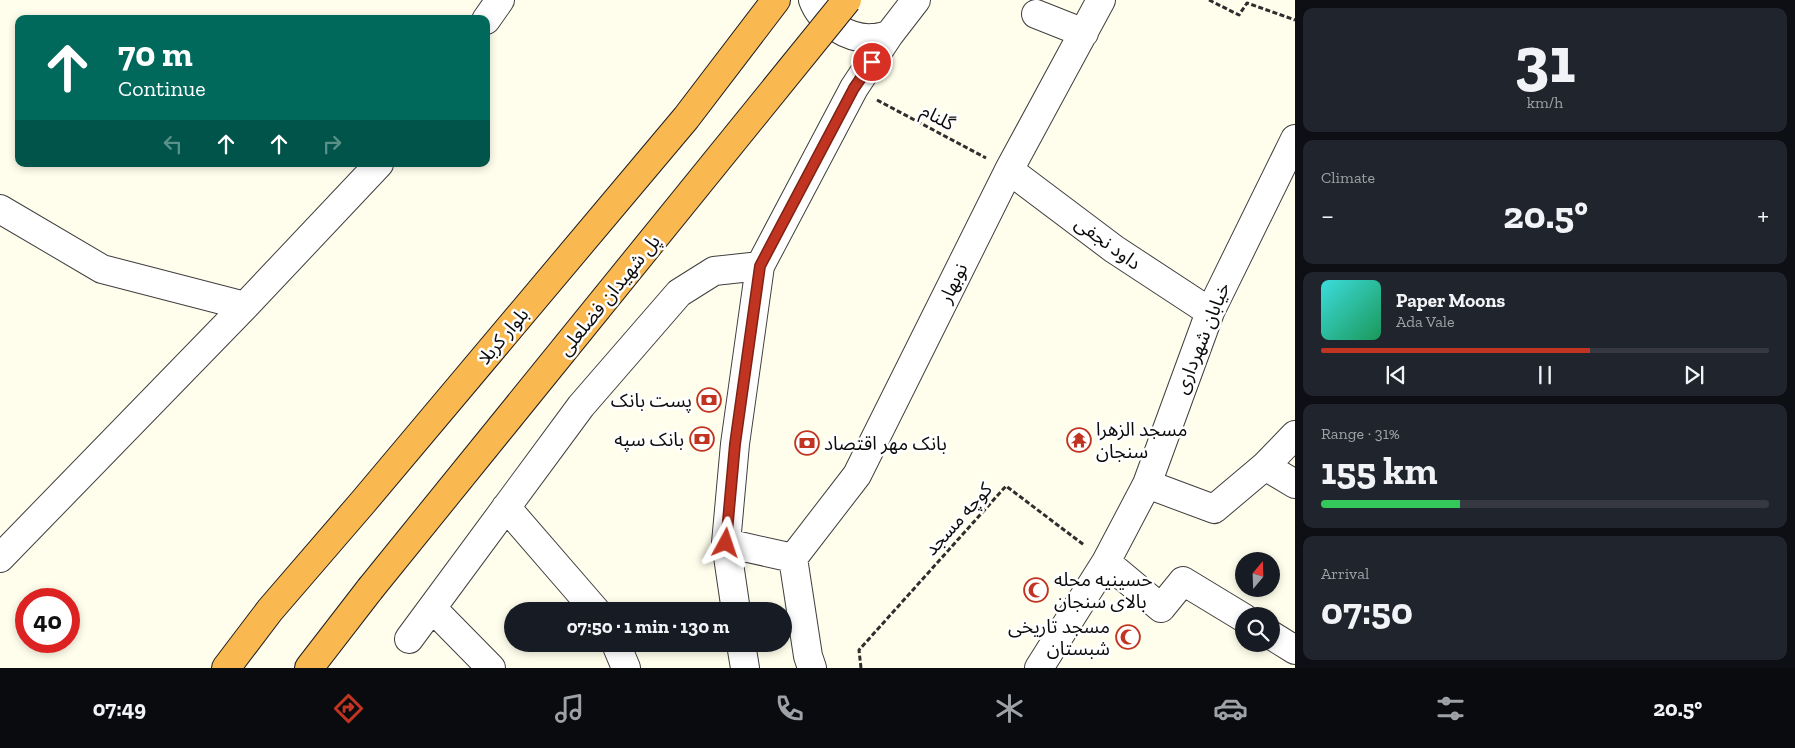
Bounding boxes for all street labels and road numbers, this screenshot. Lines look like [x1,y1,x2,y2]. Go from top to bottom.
street label: گلنام [916,99,960,139]
street label: داود نجفی [1070,211,1146,275]
street label: پل شهیدان فضلعلی [553,230,666,361]
street label: نوبهار [933,259,972,308]
street label: خیابان شهرداری [1169,279,1235,397]
street label: بلوار کربلا [473,303,533,369]
street label: کوچه مسجد [919,477,998,561]

